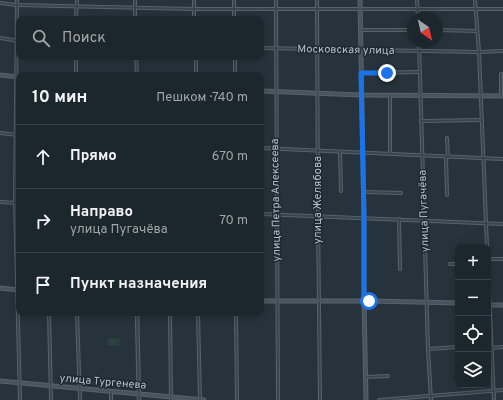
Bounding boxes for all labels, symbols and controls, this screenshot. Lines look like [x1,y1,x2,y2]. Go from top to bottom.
north arrow [407,12,443,48]
search box [16,16,264,60]
icon: search [30,27,52,49]
text: Поиск [62,29,106,48]
street label: Московская улица [297,42,395,58]
route end [378,64,396,82]
text: 10 мин [32,87,87,109]
text: Пешком · 740 m [156,90,248,106]
street label: улица Петра Алексеева [268,138,284,262]
icon: ahead [32,146,54,168]
text: Прямо [70,147,117,166]
text: 670 m [212,149,248,165]
street label: улица Желябова [311,156,325,244]
street label: улица Пугачёва [416,169,432,253]
text: Направо [70,203,133,222]
icon: right [32,210,54,232]
text: 70 m [219,213,248,229]
text: улица Пугачёва [70,222,168,238]
map controls [455,244,491,388]
button: + [455,244,491,280]
icon: arrive [32,274,54,296]
text: Пункт назначения [70,275,207,294]
button: − [455,280,491,316]
route start [360,292,378,310]
button: locate [455,316,491,352]
button: layers [455,352,491,388]
street label: улица Тургенева [59,371,147,393]

